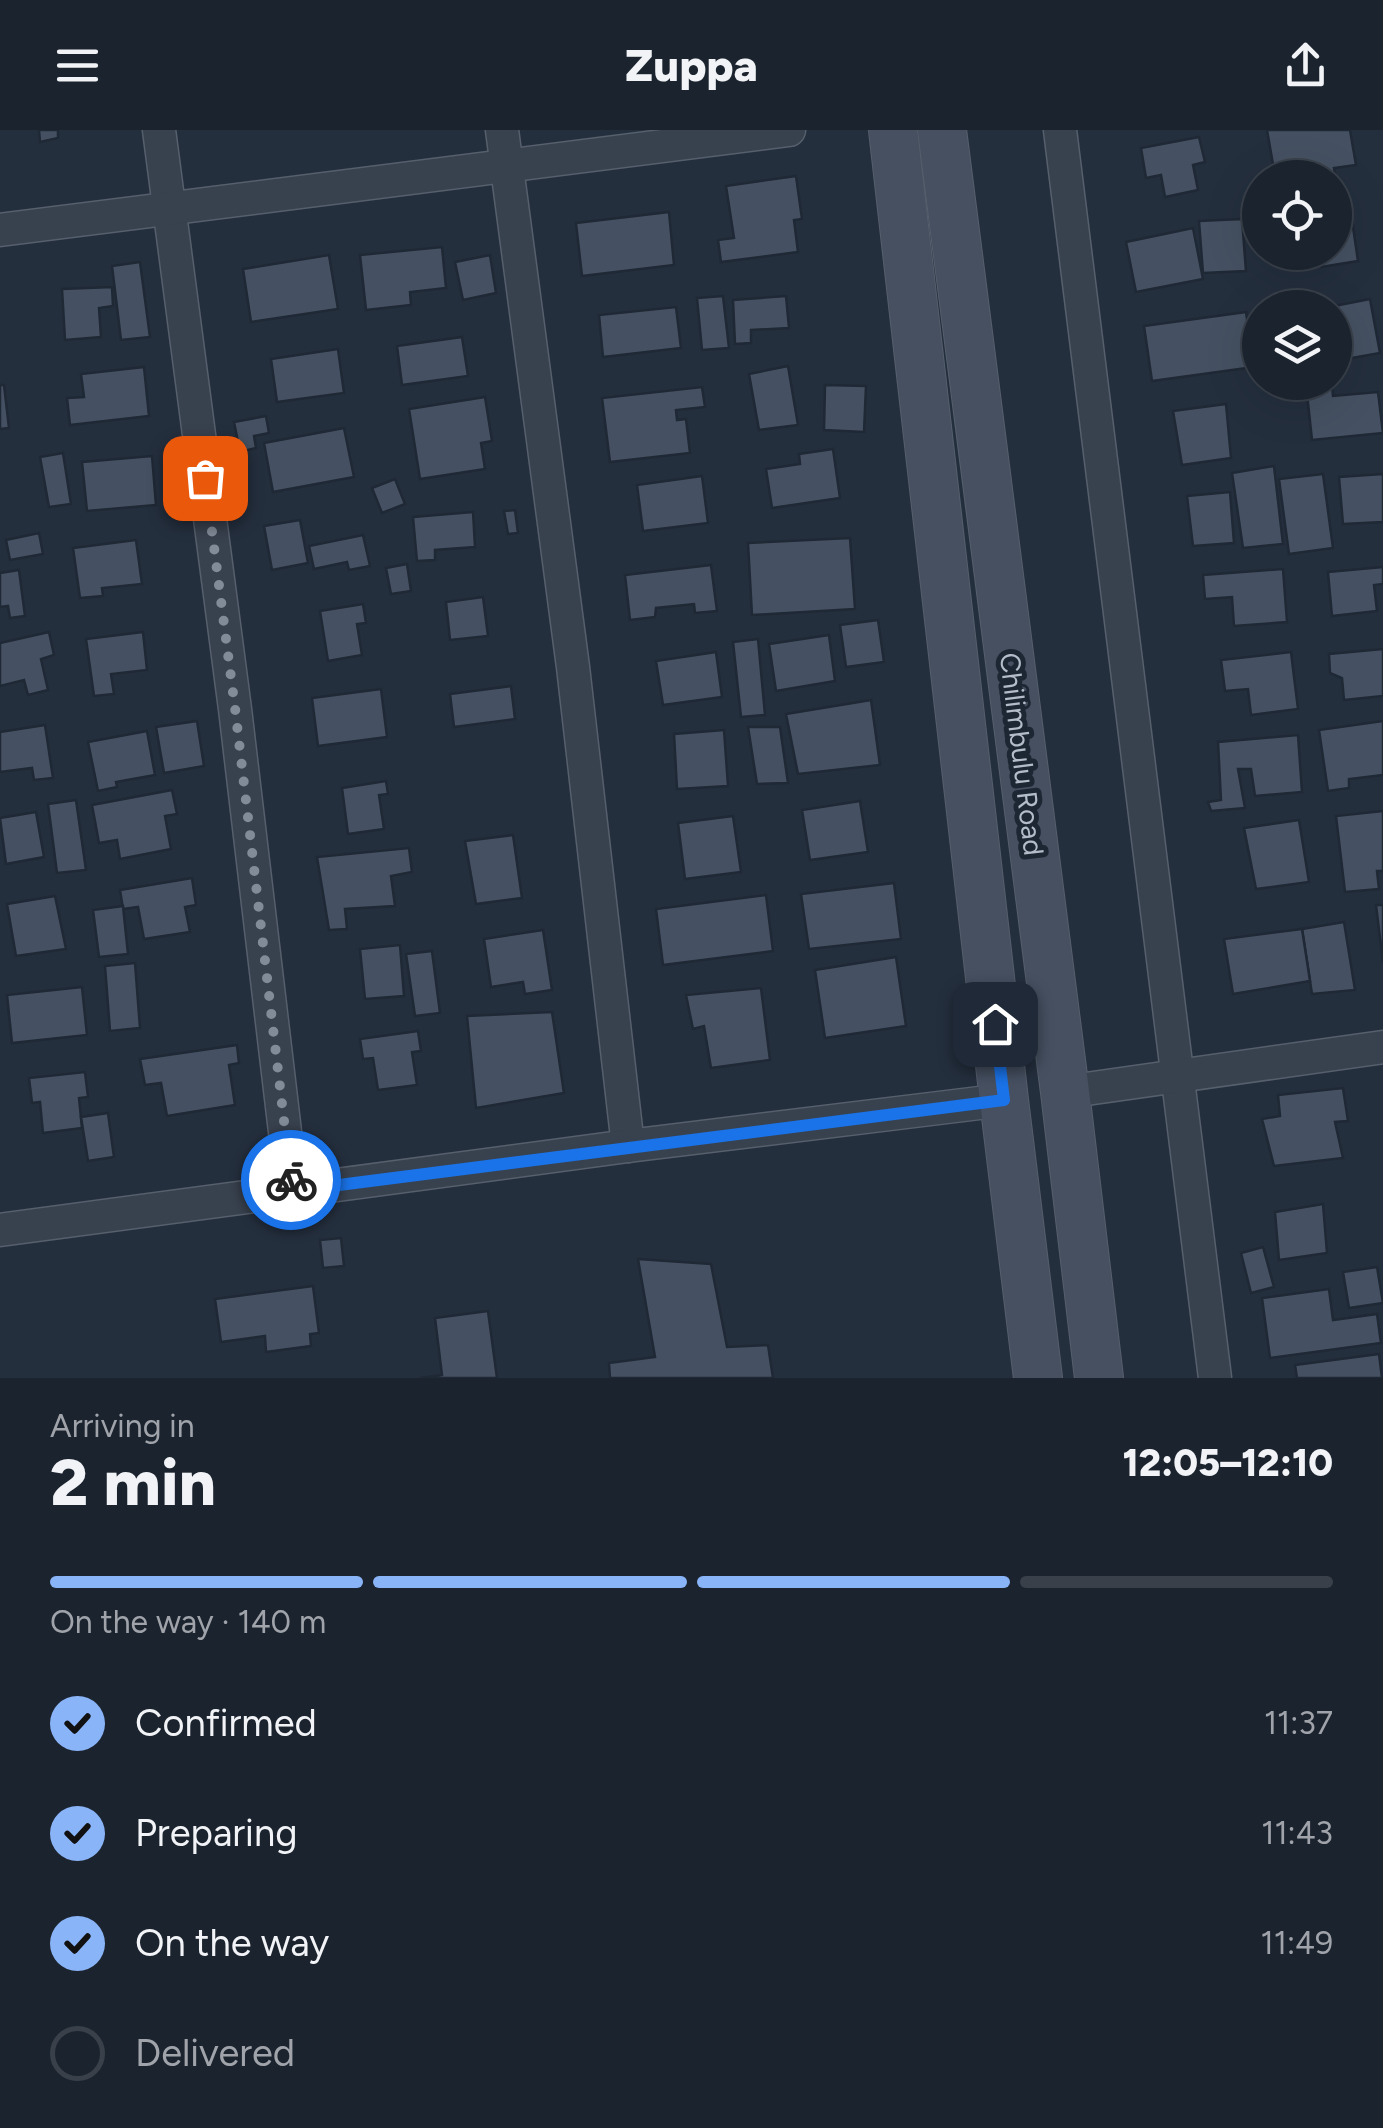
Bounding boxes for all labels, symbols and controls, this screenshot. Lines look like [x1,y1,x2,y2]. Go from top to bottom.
icon: menu [50,38,105,93]
text: Zuppa [625,38,758,92]
icon: share [1278,38,1333,93]
map controls [1242,160,1352,400]
button: locate [1242,160,1352,270]
button: layers [1242,290,1352,400]
pin [163,436,248,521]
icon: bag [178,451,233,506]
street label: Chilimbulu Road [993,651,1051,857]
pin [953,982,1038,1067]
icon: home [968,997,1023,1052]
courier [241,1130,341,1230]
icon: bike [264,1153,319,1208]
text: Arriving in [50,1407,195,1445]
text: 12:05–12:10 [1122,1440,1333,1486]
text: 2 min [50,1443,216,1521]
text: On the way · 140 m [50,1603,326,1641]
icon: check [50,1696,105,1751]
text: Confirmed [135,1700,317,1746]
text: 11:37 [1264,1704,1333,1742]
icon: check [50,1806,105,1861]
text: Preparing [135,1810,297,1856]
text: 11:43 [1261,1814,1333,1852]
icon: check [50,1916,105,1971]
text: On the way [135,1920,329,1966]
text: 11:49 [1260,1924,1333,1962]
text: Delivered [135,2030,295,2076]

